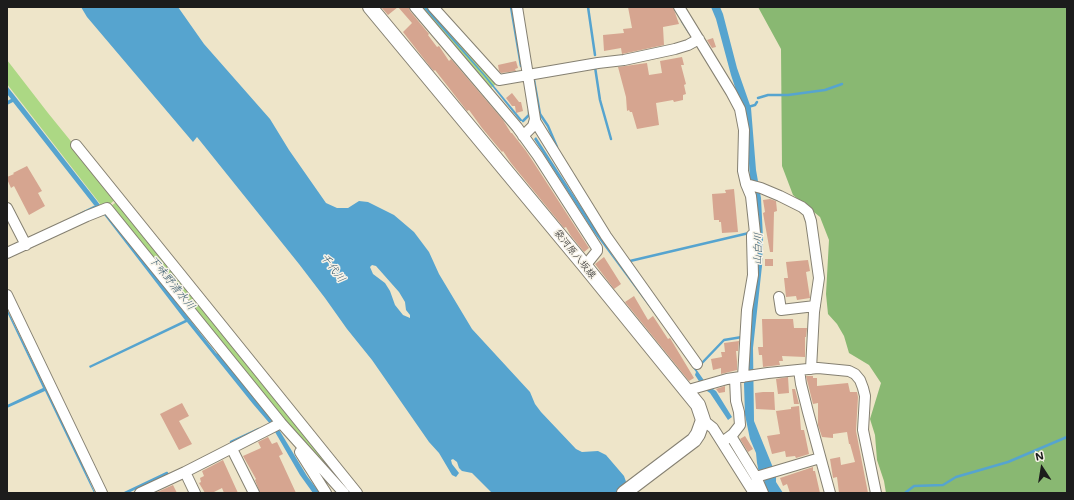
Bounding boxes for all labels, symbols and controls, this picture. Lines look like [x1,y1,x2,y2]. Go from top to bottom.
street label: 袋河原八坂線 [551,227,599,281]
water label: 山白川 [751,232,765,266]
water label: 千代川 [318,251,348,285]
water label: 下味野清水川 [146,253,198,313]
north arrow [1022,448,1062,488]
text: N [1034,448,1045,464]

